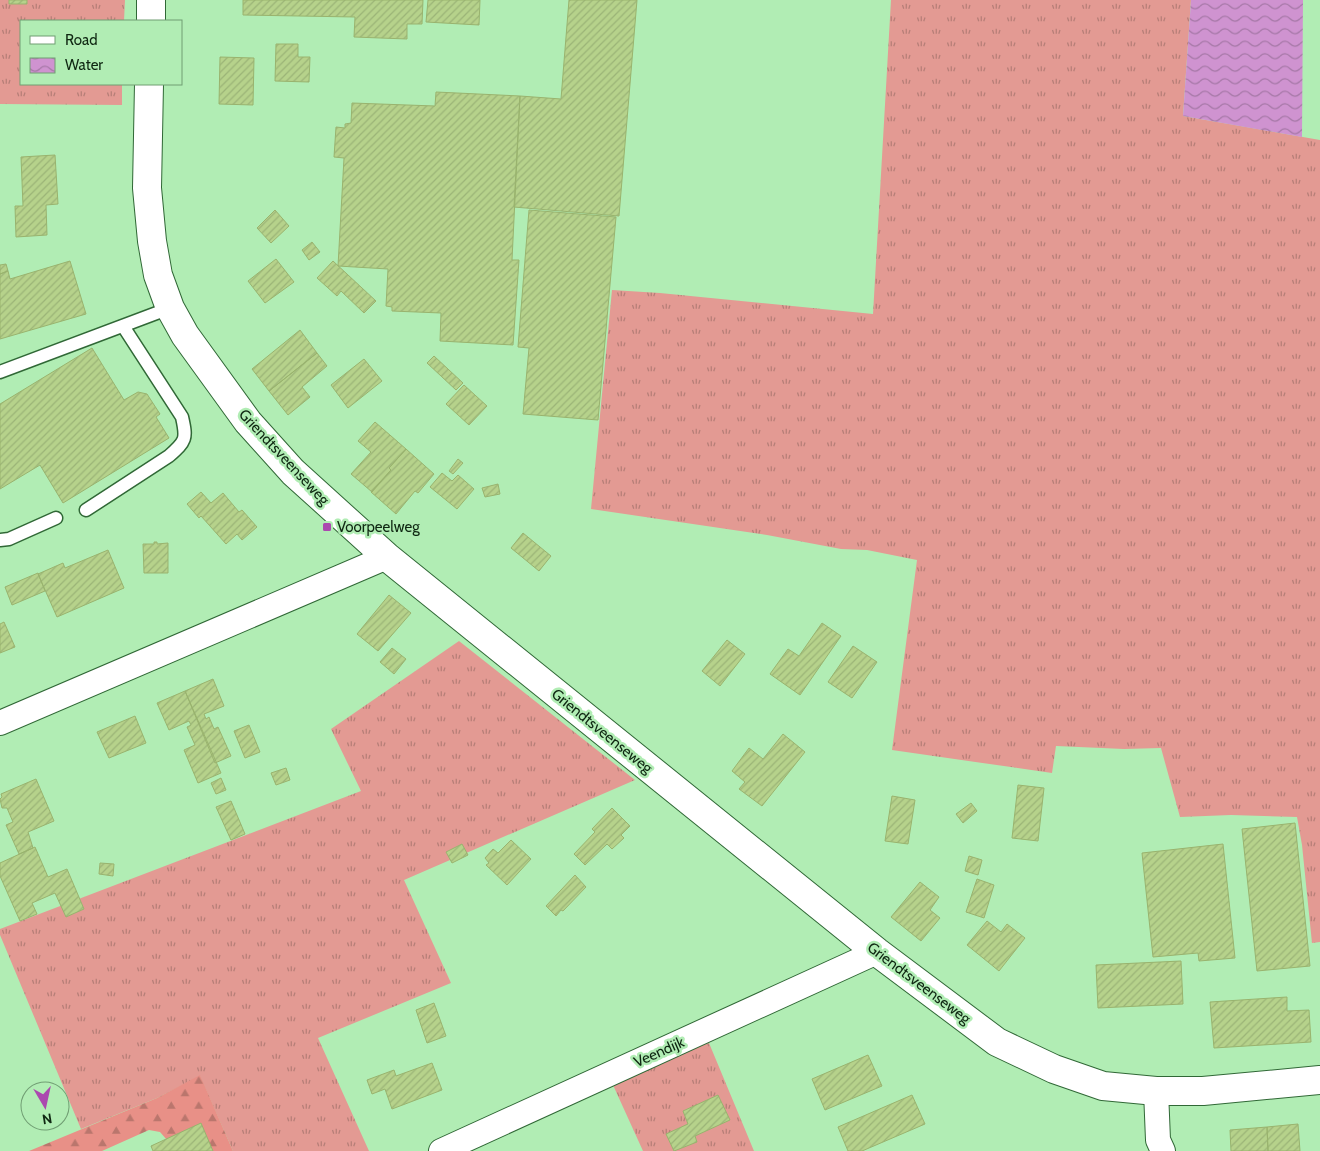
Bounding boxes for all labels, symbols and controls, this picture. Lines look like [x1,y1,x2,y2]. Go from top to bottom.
legend [20,20,182,85]
text: Road [65,31,98,49]
text: Water [65,56,103,74]
street label: Griendtsveenseweg [235,405,333,509]
place label: Voorpeelweg [337,518,420,536]
marker: Voorpeelweg [321,521,333,533]
street label: Griendtsveenseweg [548,685,656,777]
street label: Griendtsveenseweg [864,938,975,1028]
street label: Veendijk [631,1033,687,1071]
north arrow [20,1081,70,1131]
text: N [41,1109,53,1129]

